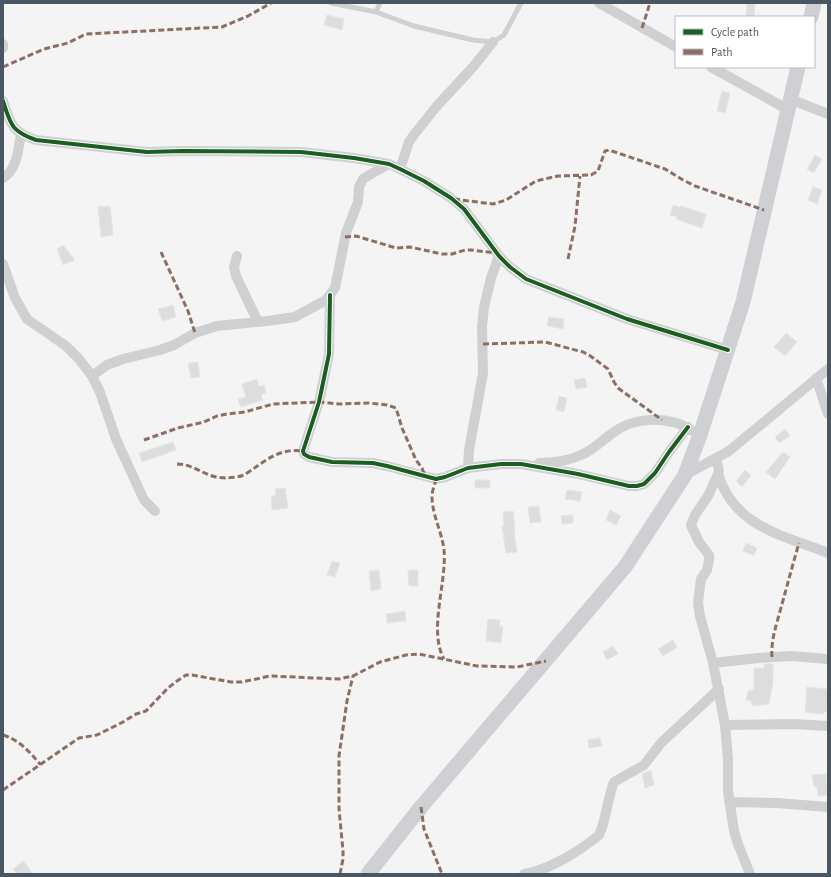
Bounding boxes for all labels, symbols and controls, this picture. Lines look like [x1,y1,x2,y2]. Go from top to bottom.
legend [675,16,815,68]
text: Cycle path [711,26,759,39]
text: Path [711,46,733,58]

